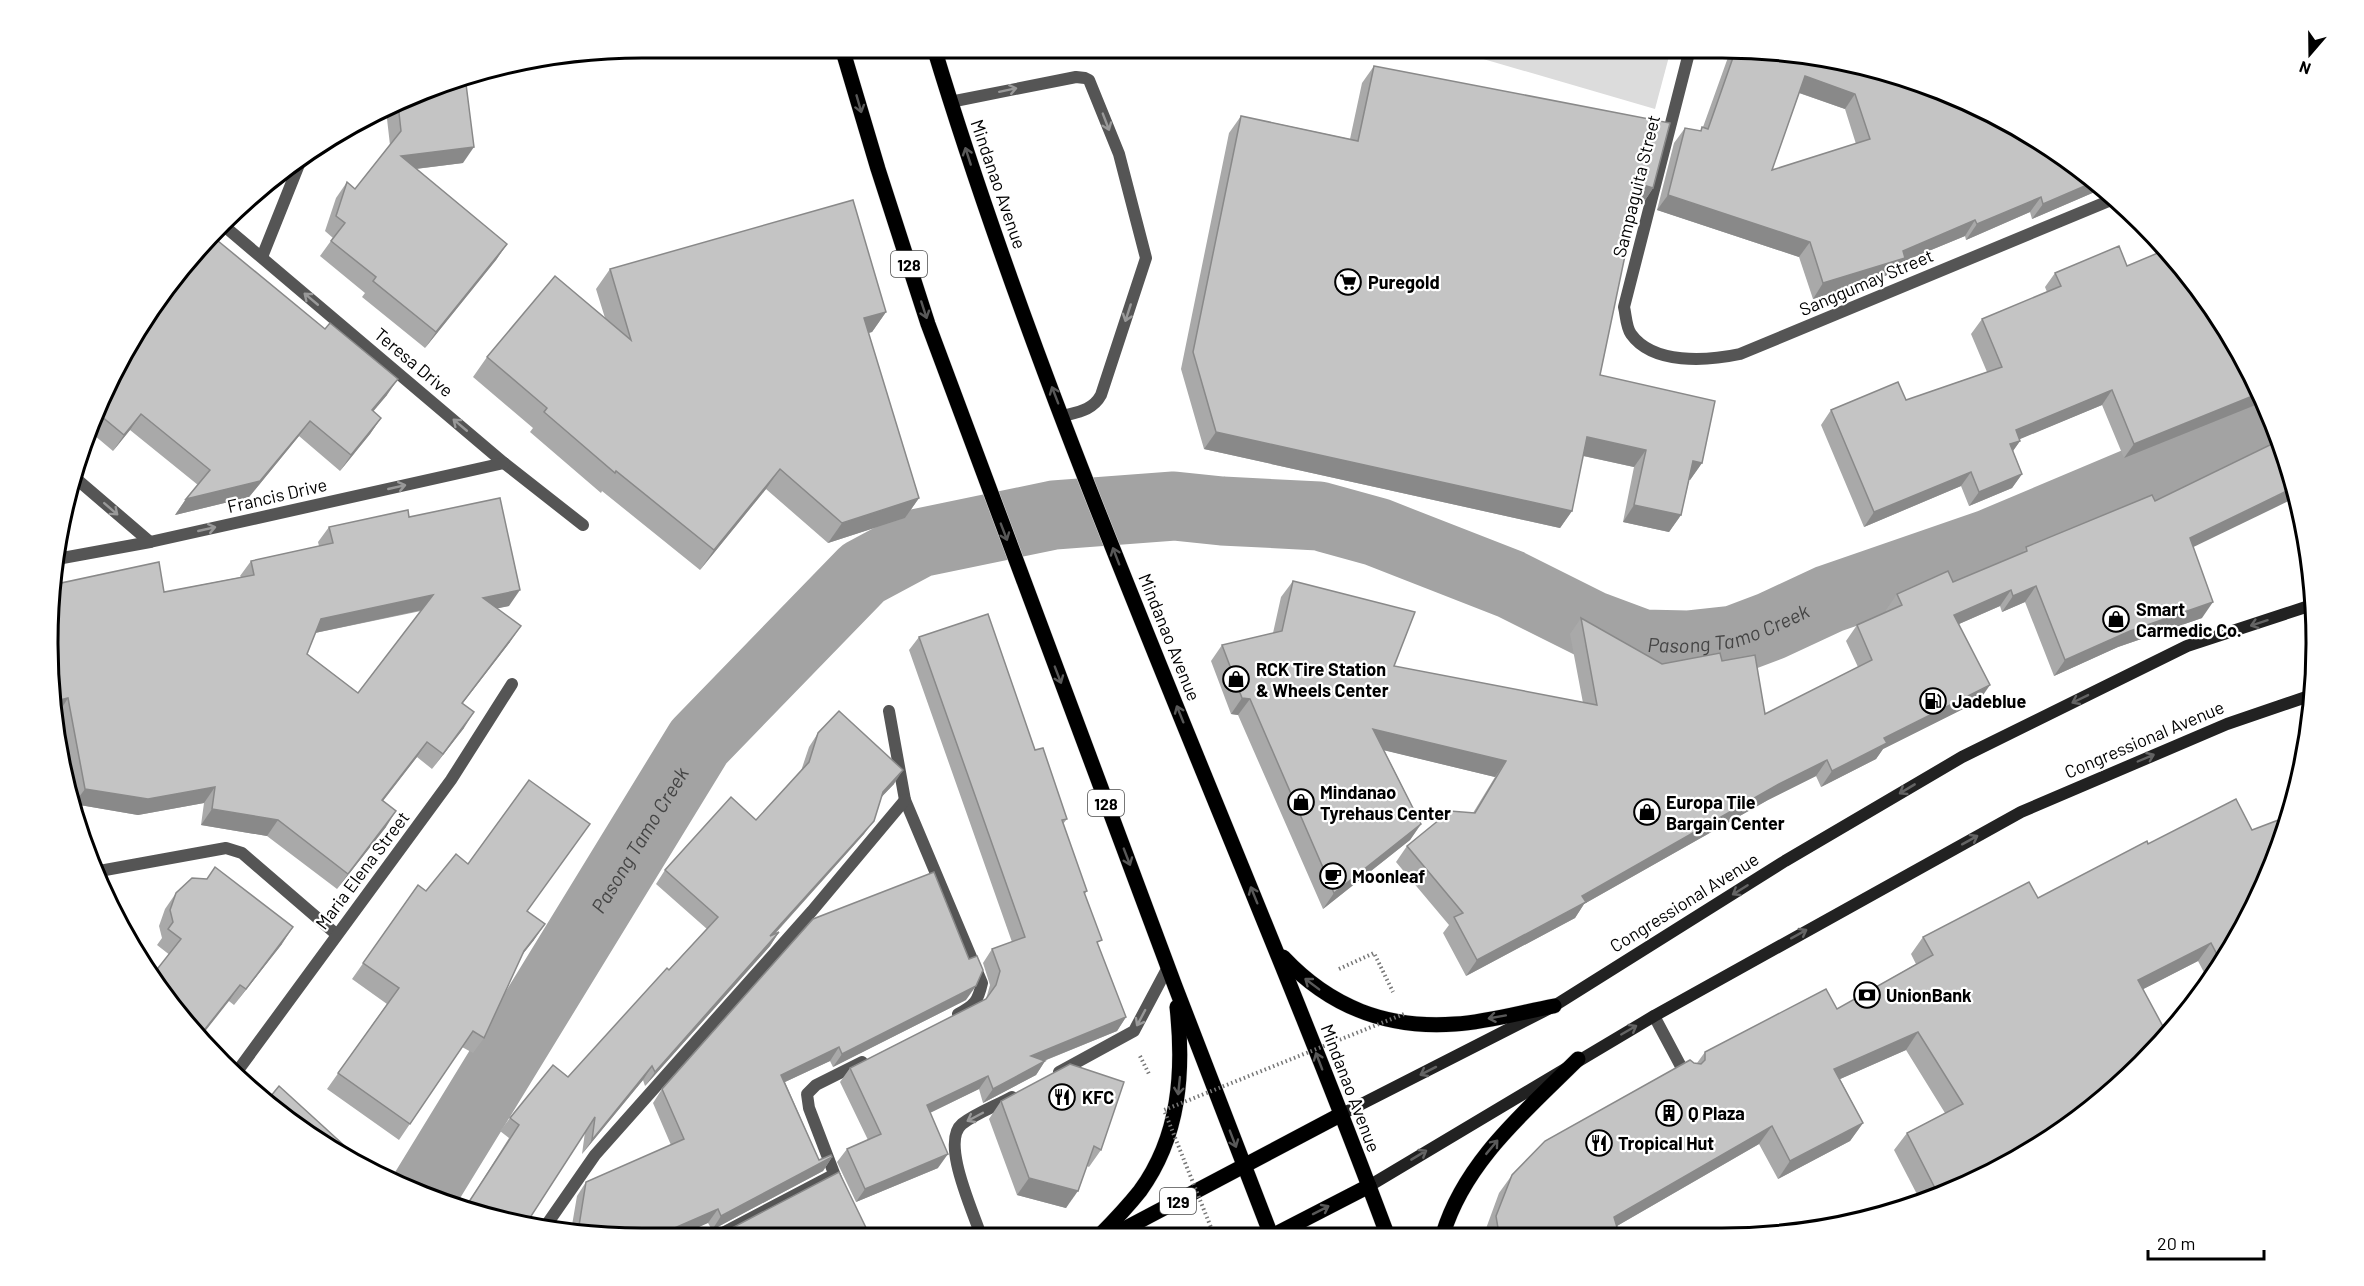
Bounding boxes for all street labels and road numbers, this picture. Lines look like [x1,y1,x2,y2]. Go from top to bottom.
street label: Sampaguita Street [1608,112,1664,260]
street label: Mindanao Avenue [967,116,1031,252]
street label: Sanggumay Street [1796,244,1936,320]
road number: 128 [891,251,927,277]
street label: Teresa Drive [370,323,458,401]
street label: Francis Drive [225,473,329,517]
street label: Mindanao Avenue [1134,570,1206,704]
street label: Congressional Avenue [2061,695,2227,783]
road number: 128 [1088,790,1124,816]
street label: Maria Elena Street [310,807,414,933]
street label: Congressional Avenue [1606,847,1762,957]
street label: Mindanao Avenue [1316,1021,1386,1155]
road number: 129 [1160,1188,1196,1214]

